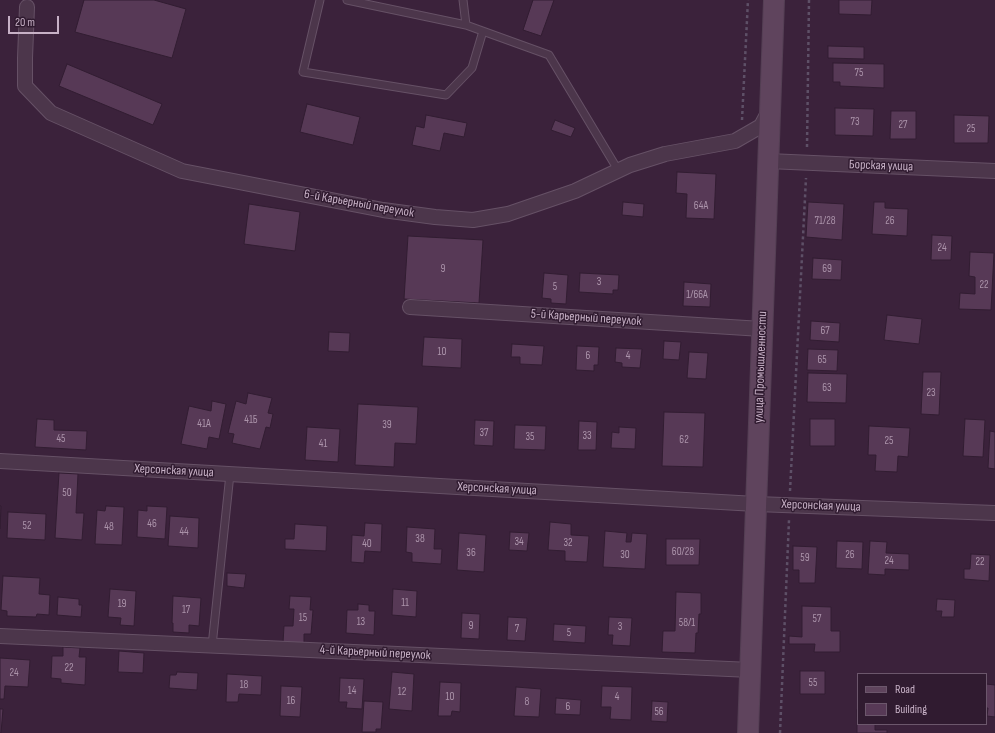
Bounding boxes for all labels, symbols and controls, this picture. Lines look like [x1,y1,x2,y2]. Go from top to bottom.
scale bar [10,8,61,34]
text: 20 m [15,15,35,30]
house number: 75 [855,66,863,80]
house number: 73 [850,115,860,129]
house number: 27 [899,118,907,132]
house number: 25 [967,122,975,136]
street label: Борская улица [849,157,913,175]
street label: 6-й Карьерный переулок [303,187,415,221]
house number: 64А [694,199,708,213]
house number: 71/28 [814,214,836,228]
house number: 26 [885,214,895,228]
house number: 24 [937,241,947,255]
house number: 9 [441,262,445,276]
house number: 69 [822,262,832,276]
house number: 3 [597,275,601,289]
house number: 22 [979,278,989,292]
house number: 5 [553,280,557,294]
house number: 1/66А [686,288,708,302]
street label: 5-й Карьерный переулок [530,306,642,330]
street label: улица Промышленности [751,311,771,423]
house number: 67 [820,324,830,338]
house number: 10 [438,345,446,359]
house number: 6 [586,349,590,363]
house number: 4 [626,349,630,363]
house number: 65 [817,353,827,367]
house number: 63 [822,381,832,395]
house number: 23 [926,386,936,400]
house number: 41Б [244,413,258,427]
house number: 41А [197,417,211,431]
house number: 39 [382,418,392,432]
house number: 37 [479,426,489,440]
house number: 33 [582,429,592,443]
house number: 35 [525,430,535,444]
house number: 45 [56,432,66,446]
house number: 62 [679,433,689,447]
house number: 25 [885,434,893,448]
house number: 41 [319,437,327,451]
street label: Херсонская улица [134,461,214,481]
street label: Херсонская улица [457,479,537,499]
house number: 50 [62,486,72,500]
street label: Херсонская улица [781,497,861,515]
house number: 46 [147,517,157,531]
house number: 52 [23,519,31,533]
house number: 48 [104,520,114,534]
house number: 44 [179,525,189,539]
house number: 38 [415,532,425,546]
house number: 34 [514,535,524,549]
house number: 32 [563,536,573,550]
house number: 40 [362,537,372,551]
house number: 60/28 [672,545,694,559]
house number: 36 [466,546,476,560]
house number: 30 [620,548,630,562]
house number: 26 [845,548,855,562]
house number: 59 [800,551,810,565]
house number: 24 [884,554,894,568]
house number: 22 [975,555,985,569]
house number: 11 [401,596,409,610]
house number: 19 [118,597,126,611]
house number: 17 [182,603,190,617]
house number: 15 [299,611,307,625]
house number: 57 [813,612,821,626]
house number: 13 [357,615,365,629]
house number: 58/1 [679,616,695,630]
house number: 9 [469,619,473,633]
house number: 3 [618,620,622,634]
house number: 7 [515,622,519,636]
house number: 5 [567,626,571,640]
street label: 4-й Карьерный переулок [319,642,431,664]
house number: 22 [64,661,74,675]
house number: 24 [9,666,19,680]
legend [857,673,987,725]
house number: 55 [809,676,817,690]
house number: 18 [240,678,248,692]
text: Road [895,682,915,697]
house number: 14 [348,684,356,698]
house number: 12 [398,685,406,699]
house number: 10 [446,690,454,704]
house number: 4 [615,690,619,704]
house number: 16 [287,694,295,708]
house number: 8 [525,695,529,709]
house number: 6 [566,700,570,714]
text: Building [895,702,927,717]
house number: 56 [654,705,664,719]

